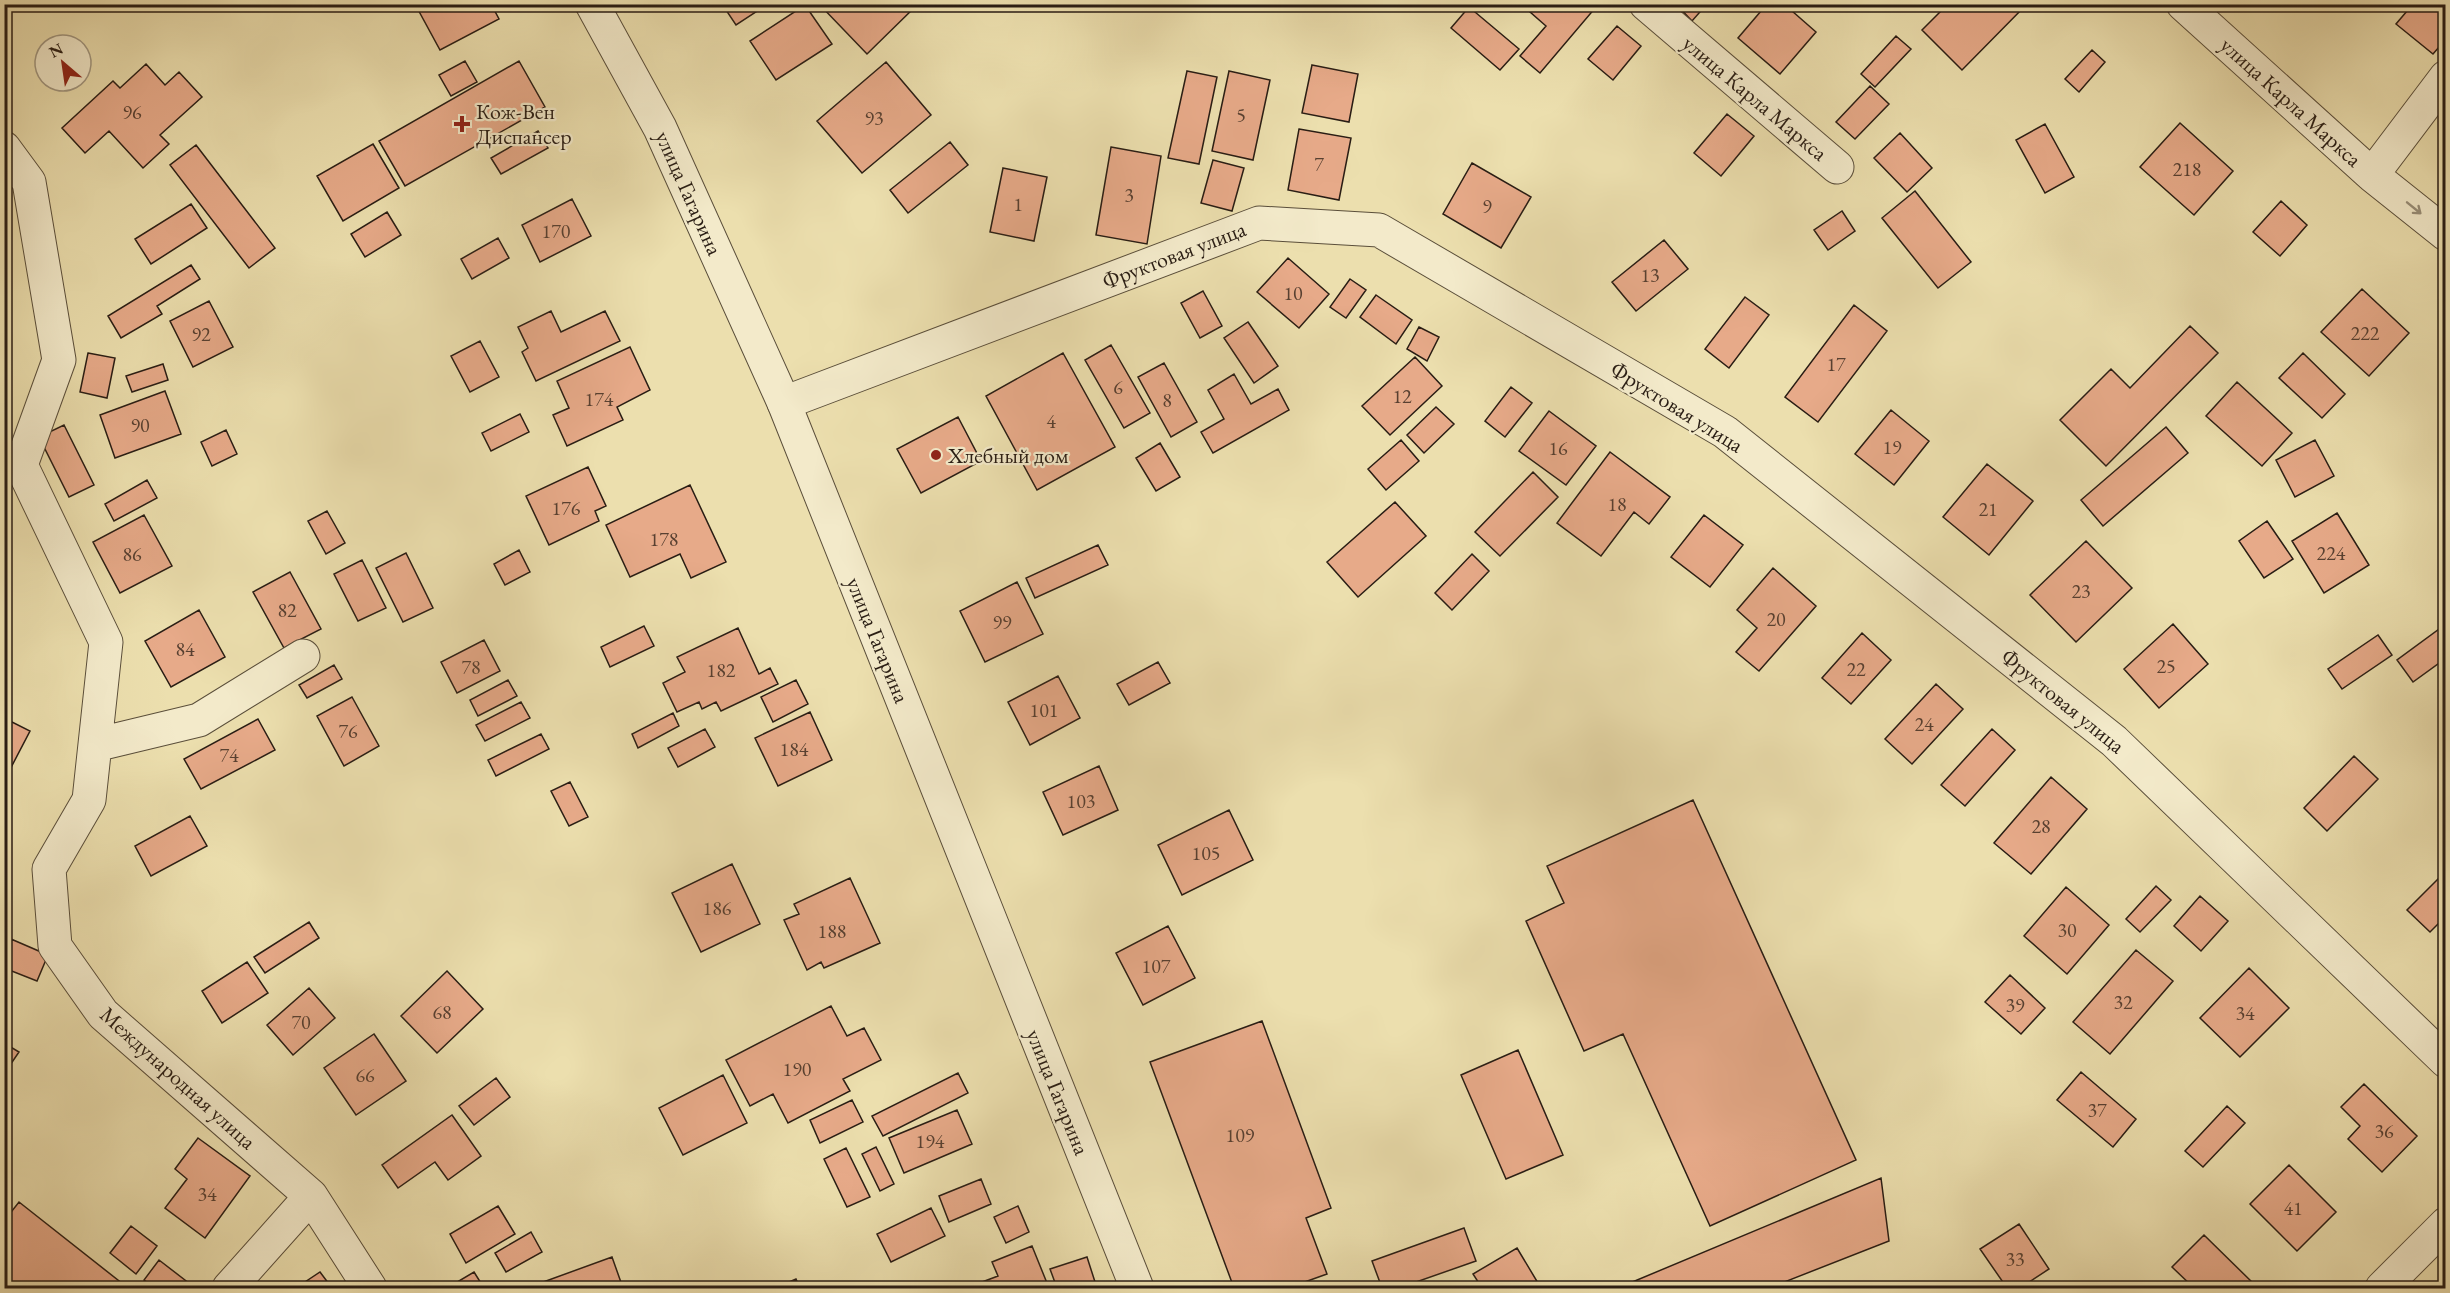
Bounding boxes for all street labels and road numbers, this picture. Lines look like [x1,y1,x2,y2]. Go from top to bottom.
street label: улица Карла Маркса [1676,29,1834,167]
street label: улица Карла Маркса [2214,31,2368,173]
street label: улица Гагарина [649,126,729,260]
street label: Фруктовая улица [1098,214,1250,296]
street label: Фруктовая улица [1605,355,1749,460]
street label: улица Гагарина [840,573,917,707]
street label: Фруктовая улица [1995,642,2131,760]
street label: Международная улица [94,1000,262,1156]
street label: улица Гагарина [1020,1025,1097,1159]

